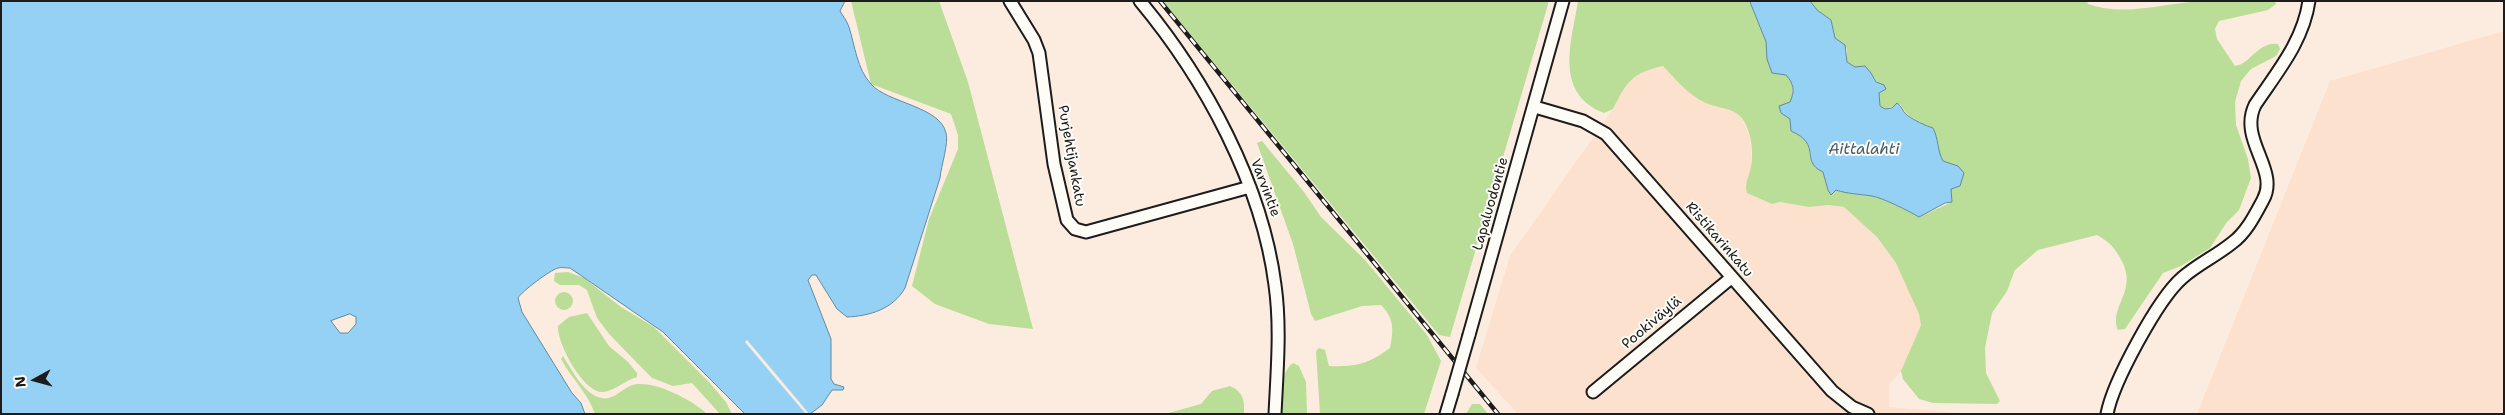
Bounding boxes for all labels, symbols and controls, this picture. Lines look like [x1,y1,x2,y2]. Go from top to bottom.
street label: Purjehtijankatu [1054,104,1088,208]
water label: Aittalahti [1828,141,1900,159]
street label: Lapaluodontie [1470,155,1512,253]
street label: Varvintie [1246,157,1284,219]
street label: Ristikarinkatu [1682,199,1756,281]
street label: Pookiväylä [1619,293,1685,353]
north arrow [10,355,60,405]
text: N [11,375,30,388]

